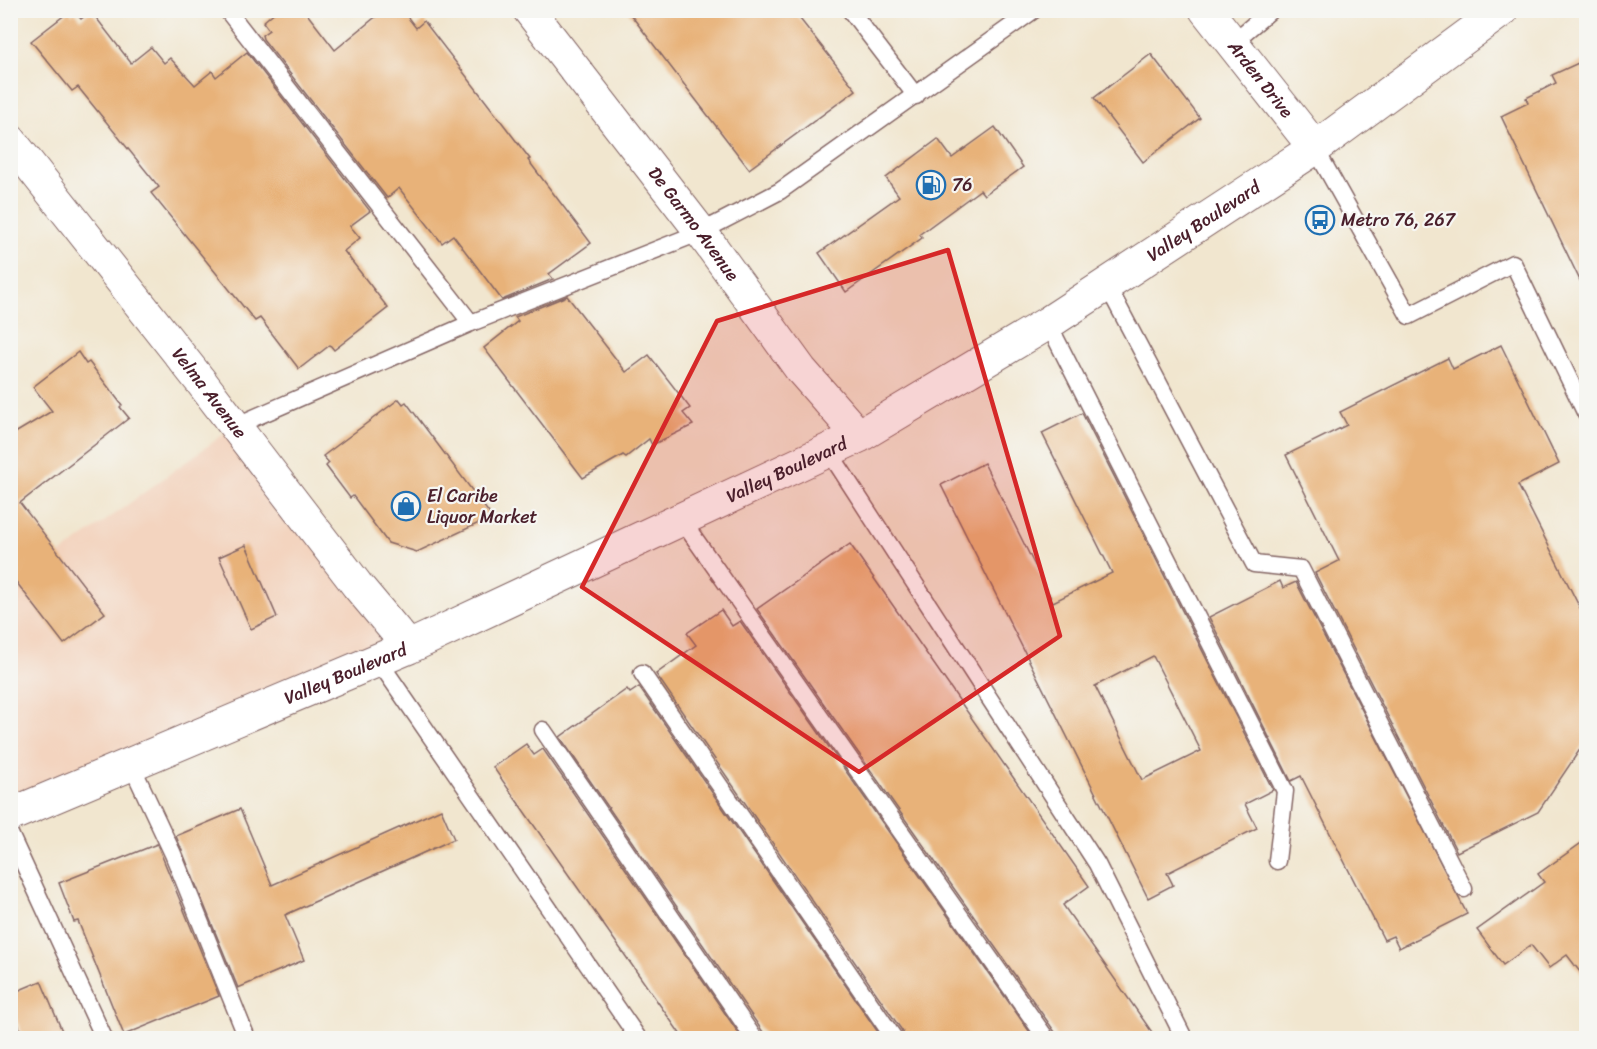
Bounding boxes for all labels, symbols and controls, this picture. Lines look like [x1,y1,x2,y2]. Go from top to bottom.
street label: Arden Drive [1219,32,1302,126]
street label: De Garmo Avenue [640,159,748,288]
fuel station icon: 76 [915,169,947,201]
place label: 76 [952,169,973,201]
street label: Valley Boulevard [1140,171,1268,270]
bus stop icon: Metro 76, 267 [1304,204,1336,236]
place label: Metro 76, 267 [1341,204,1457,236]
street label: Velma Avenue [163,340,255,446]
street label: Valley Boulevard [721,427,854,512]
place label: El Caribe Liquor Market [427,480,538,533]
shop icon: El Caribe Liquor Market [390,490,422,522]
street label: Valley Boulevard [279,633,413,714]

